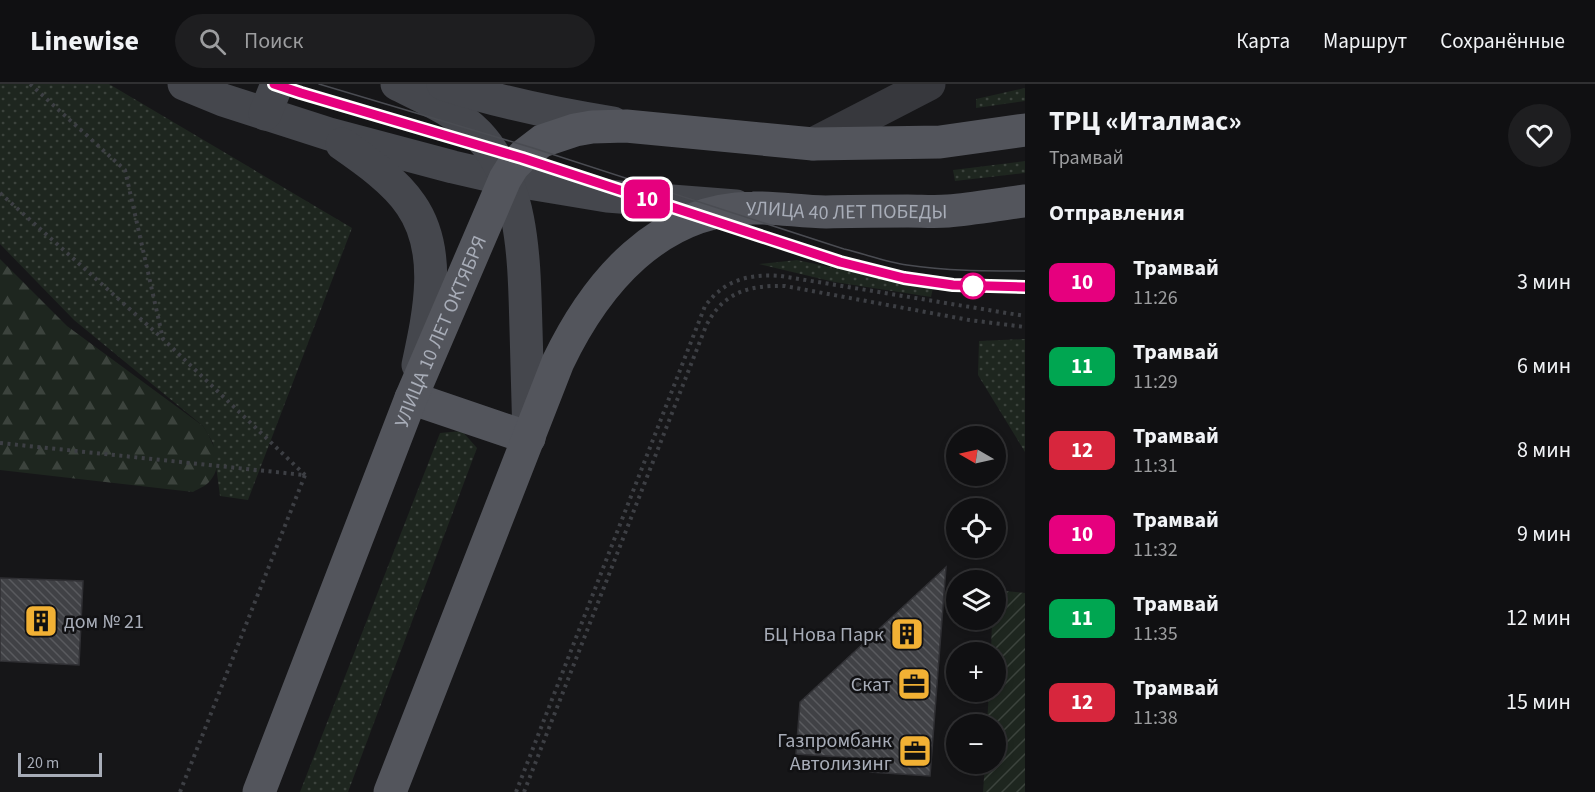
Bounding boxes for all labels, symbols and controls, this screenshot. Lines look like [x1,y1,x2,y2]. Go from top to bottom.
search box [175,14,595,68]
text: Linewise [30,21,139,61]
icon: search [196,25,229,58]
text: Поиск [244,25,303,57]
text: Карта [1236,26,1290,56]
text: Маршрут [1323,26,1407,56]
text: Сохранённые [1440,26,1565,56]
text: ТРЦ «Италмас» [1049,101,1242,141]
button: heart [1508,104,1571,167]
text: Трамвай [1049,144,1124,172]
line badge: 10 [620,180,674,218]
text: 10 [636,184,658,214]
street label: УЛИЦА 40 ЛЕТ ПОБЕДЫ [746,195,948,227]
text: Отправления [1049,197,1185,229]
street label: УЛИЦА 10 ЛЕТ ОКТЯБРЯ [388,232,494,432]
text: Трамвай [1133,252,1219,284]
text: 3 мин [1517,266,1571,298]
text: 10 [1071,267,1093,297]
unlabelled marker [960,273,986,299]
text: 11:26 [1133,284,1178,312]
text: Трамвай [1133,336,1219,368]
text: 6 мин [1517,350,1571,382]
text: 11 [1071,351,1093,381]
text: 11:29 [1133,368,1178,396]
text: Трамвай [1133,420,1219,452]
north arrow [946,426,1006,486]
map controls [946,426,1006,774]
text: 8 мин [1517,434,1571,466]
text: 12 [1071,435,1093,465]
text: 11:31 [1133,452,1178,480]
button: locate [946,498,1006,558]
text: Трамвай [1133,504,1219,536]
text: 9 мин [1517,518,1571,550]
text: 10 [1071,519,1093,549]
text: 11:32 [1133,536,1178,564]
button: layers [946,570,1006,630]
text: Трамвай [1133,588,1219,620]
text: 12 мин [1506,602,1571,634]
building icon: дом № 21 [23,603,59,639]
text: 11 [1071,603,1093,633]
place label: дом № 21 [64,608,144,636]
building icon: БЦ Нова Парк [889,616,925,652]
text: 11:35 [1133,620,1178,648]
place label: БЦ Нова Парк [763,621,884,649]
button: + [946,642,1006,702]
office icon: Скат [896,666,932,702]
place label: Скат [851,671,891,699]
text: Трамвай [1133,672,1219,704]
text: 15 мин [1506,686,1571,718]
text: 12 [1071,687,1093,717]
text: 11:38 [1133,704,1178,732]
button: − [946,714,1006,774]
place label: Газпромбанк Автолизинг [777,727,892,778]
office icon: Газпромбанк Автолизинг [897,733,933,769]
scale bar [18,750,102,778]
text: 20 m [27,752,59,774]

